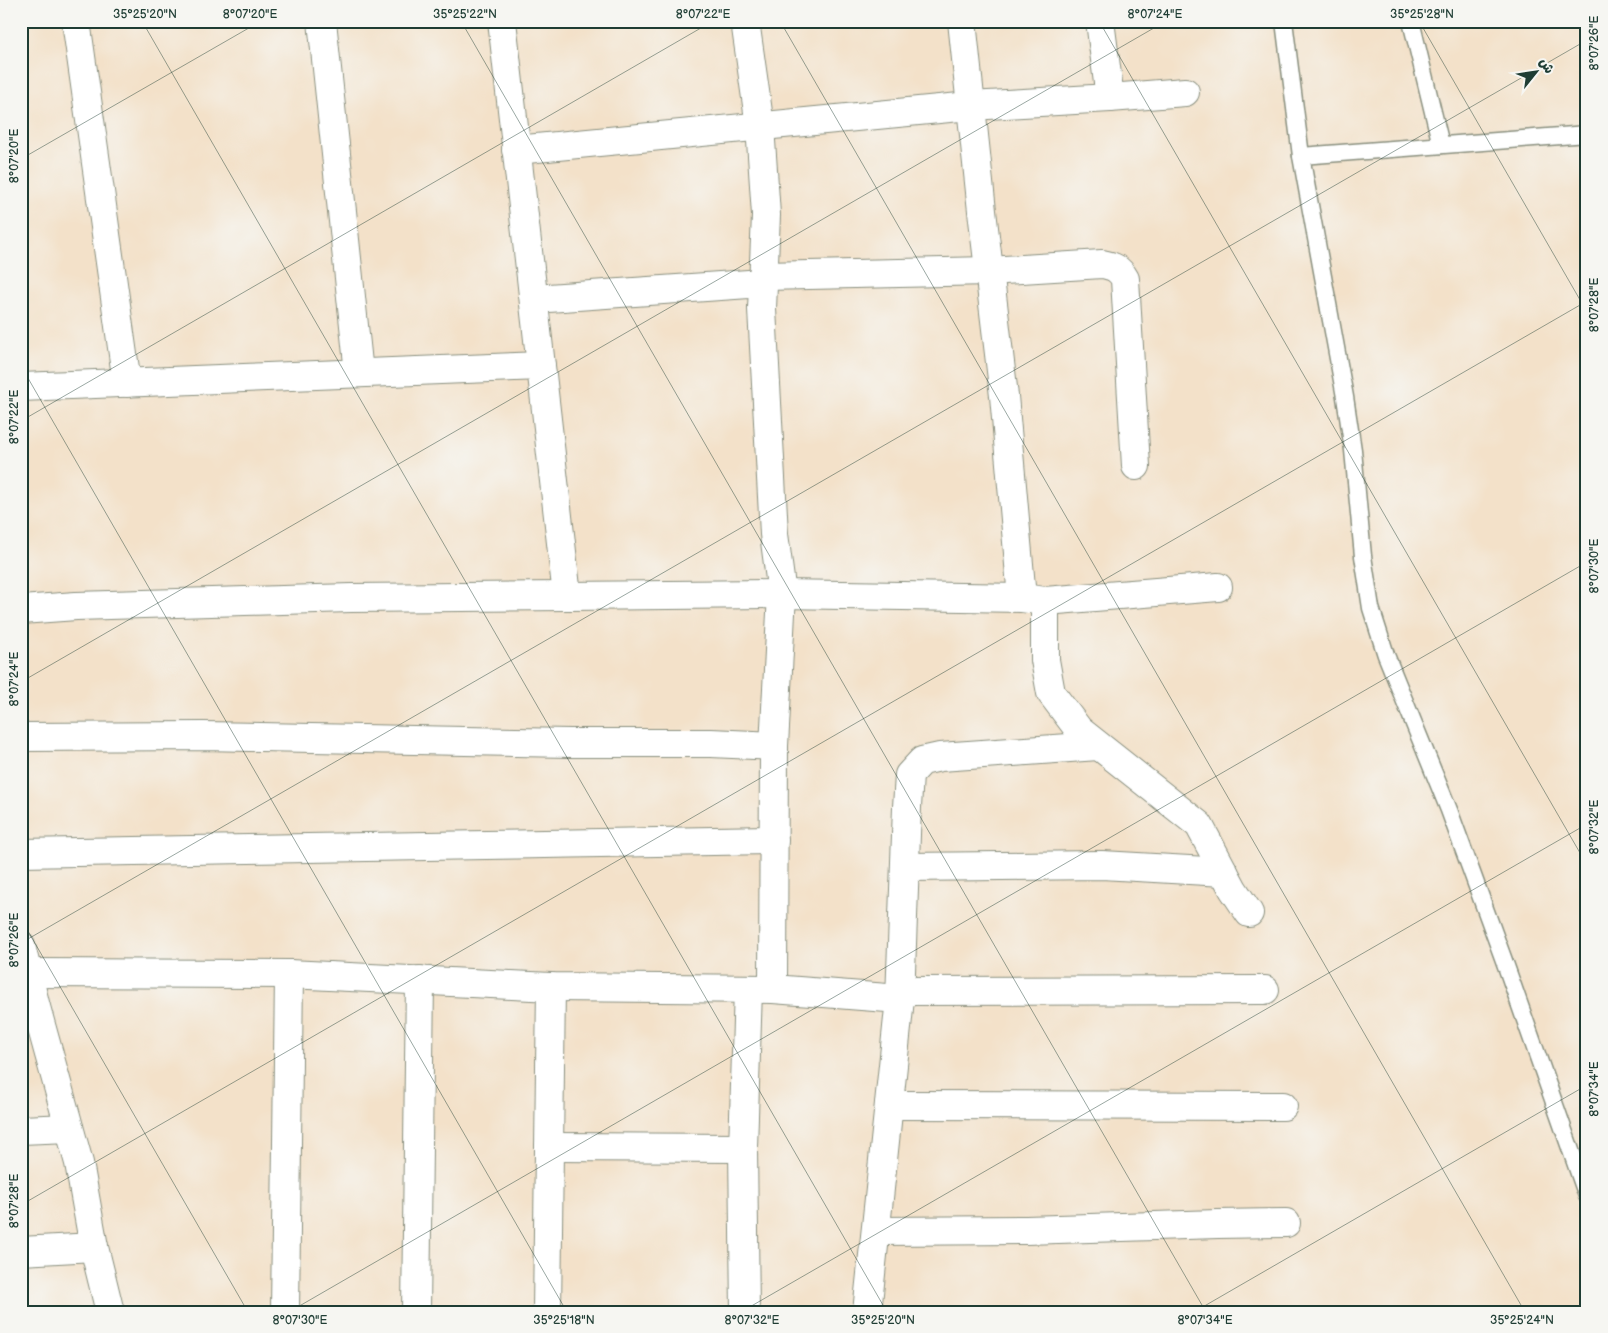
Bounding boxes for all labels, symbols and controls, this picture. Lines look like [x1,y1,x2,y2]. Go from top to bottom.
text: 35°25'20"N [113,7,177,22]
text: 8°07'20"E [223,7,277,22]
text: 35°25'22"N [433,7,497,22]
text: 8°07'22"E [676,7,730,22]
text: 8°07'24"E [1128,7,1182,22]
text: 35°25'28"N [1390,7,1454,22]
text: 8°07'26"E [1587,15,1602,70]
north arrow [1510,48,1560,98]
text: ش [1536,55,1558,77]
text: 8°07'20"E [7,129,22,183]
text: 8°07'28"E [1587,278,1602,332]
text: 8°07'22"E [7,390,22,444]
text: 8°07'30"E [1587,538,1602,593]
text: 8°07'24"E [7,652,22,706]
text: 8°07'32"E [1587,799,1602,855]
text: 8°07'26"E [7,912,22,967]
text: 8°07'34"E [1587,1061,1602,1117]
text: 8°07'28"E [7,1174,22,1228]
text: 8°07'30"E [273,1313,328,1328]
text: 35°25'18"N [533,1313,595,1328]
text: 8°07'32"E [724,1313,780,1328]
text: 35°25'20"N [851,1313,915,1328]
text: 8°07'34"E [1177,1313,1233,1328]
text: 35°25'24"N [1490,1313,1554,1328]

